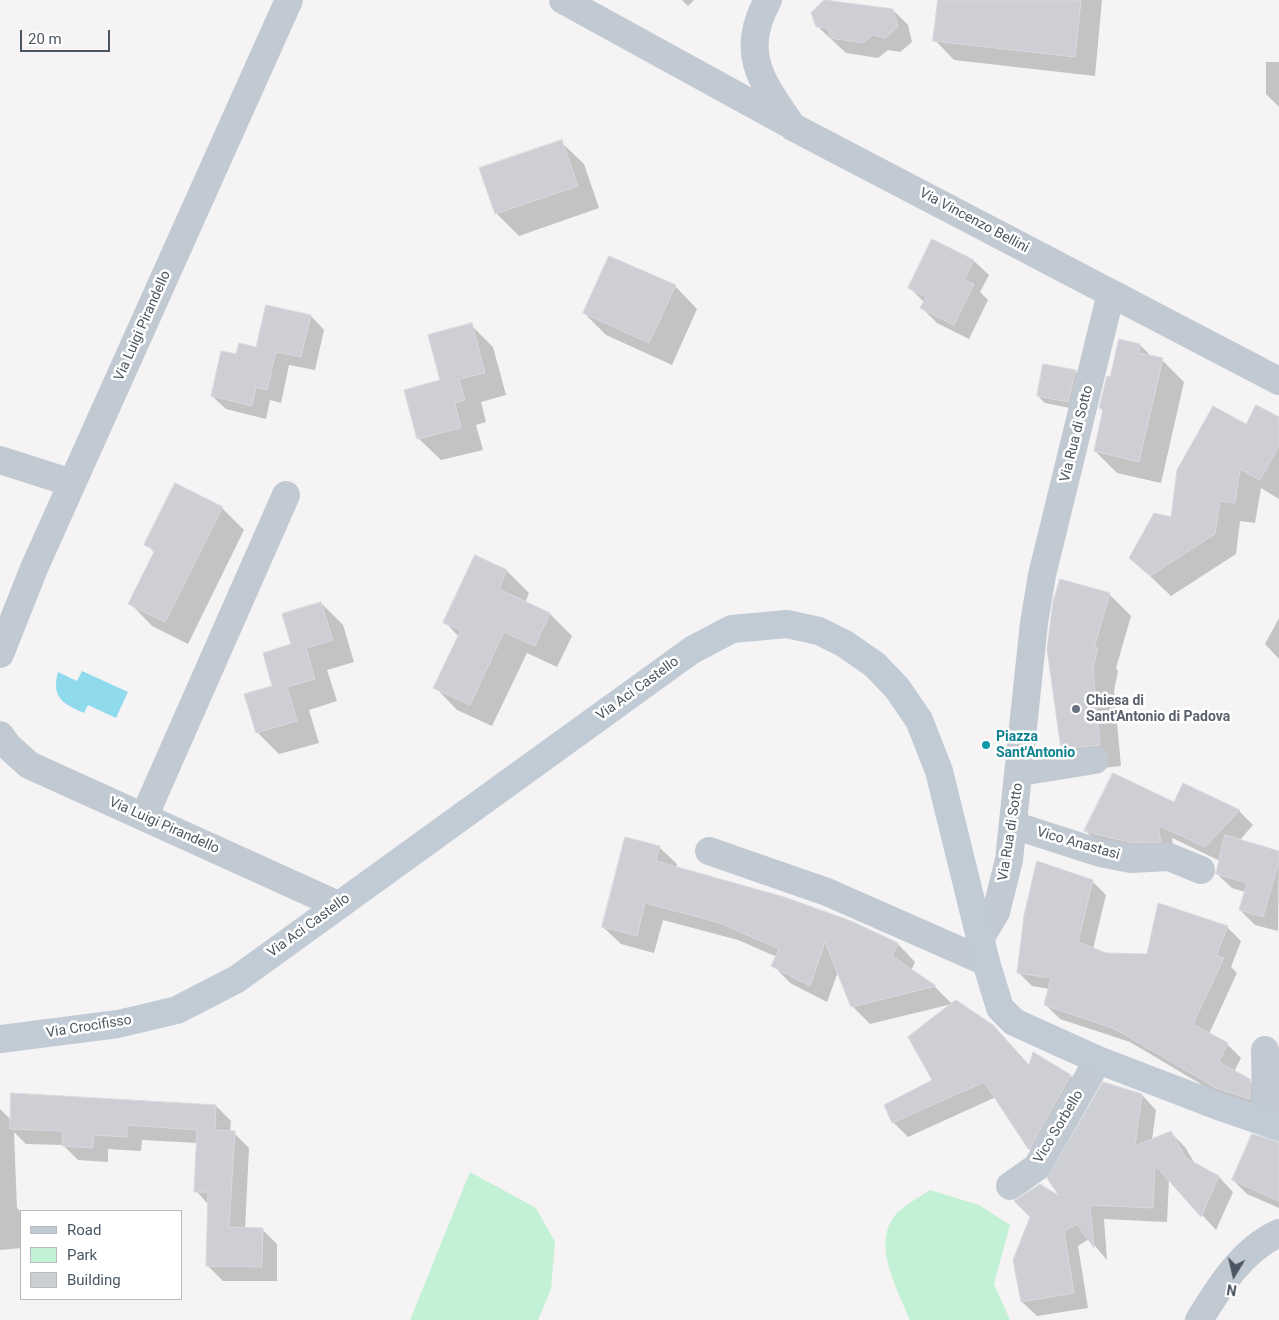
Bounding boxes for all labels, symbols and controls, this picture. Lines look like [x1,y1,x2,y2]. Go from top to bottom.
scale bar [22,20,112,52]
text: 20 m [28,30,62,48]
street label: Via Vincenzo Bellini [916,185,1032,257]
street label: Via Luigi Pirandello [111,268,175,384]
street label: Via Rua di Sotto [1057,384,1097,484]
street label: Via Aci Castello [594,654,682,724]
place label: Chiesa di Sant'Antonio di Padova [1086,693,1230,726]
marker: Chiesa di Sant'Antonio di Padova [1070,703,1082,715]
place label: Piazza Sant'Antonio [996,729,1075,762]
marker: Piazza Sant'Antonio [980,739,992,751]
street label: Via Rua di Sotto [995,782,1027,882]
street label: Via Luigi Pirandello [106,794,222,858]
street label: Vico Anastasi [1035,824,1121,864]
street label: Via Aci Castello [265,891,353,961]
street label: Via Crocifisso [45,1012,133,1042]
street label: Vico Sorbello [1031,1087,1087,1167]
legend [20,1210,182,1300]
text: Road [67,1221,101,1239]
text: Park [67,1246,97,1264]
north arrow [1209,1250,1259,1300]
text: Building [67,1271,121,1289]
text: N [1226,1281,1238,1298]

